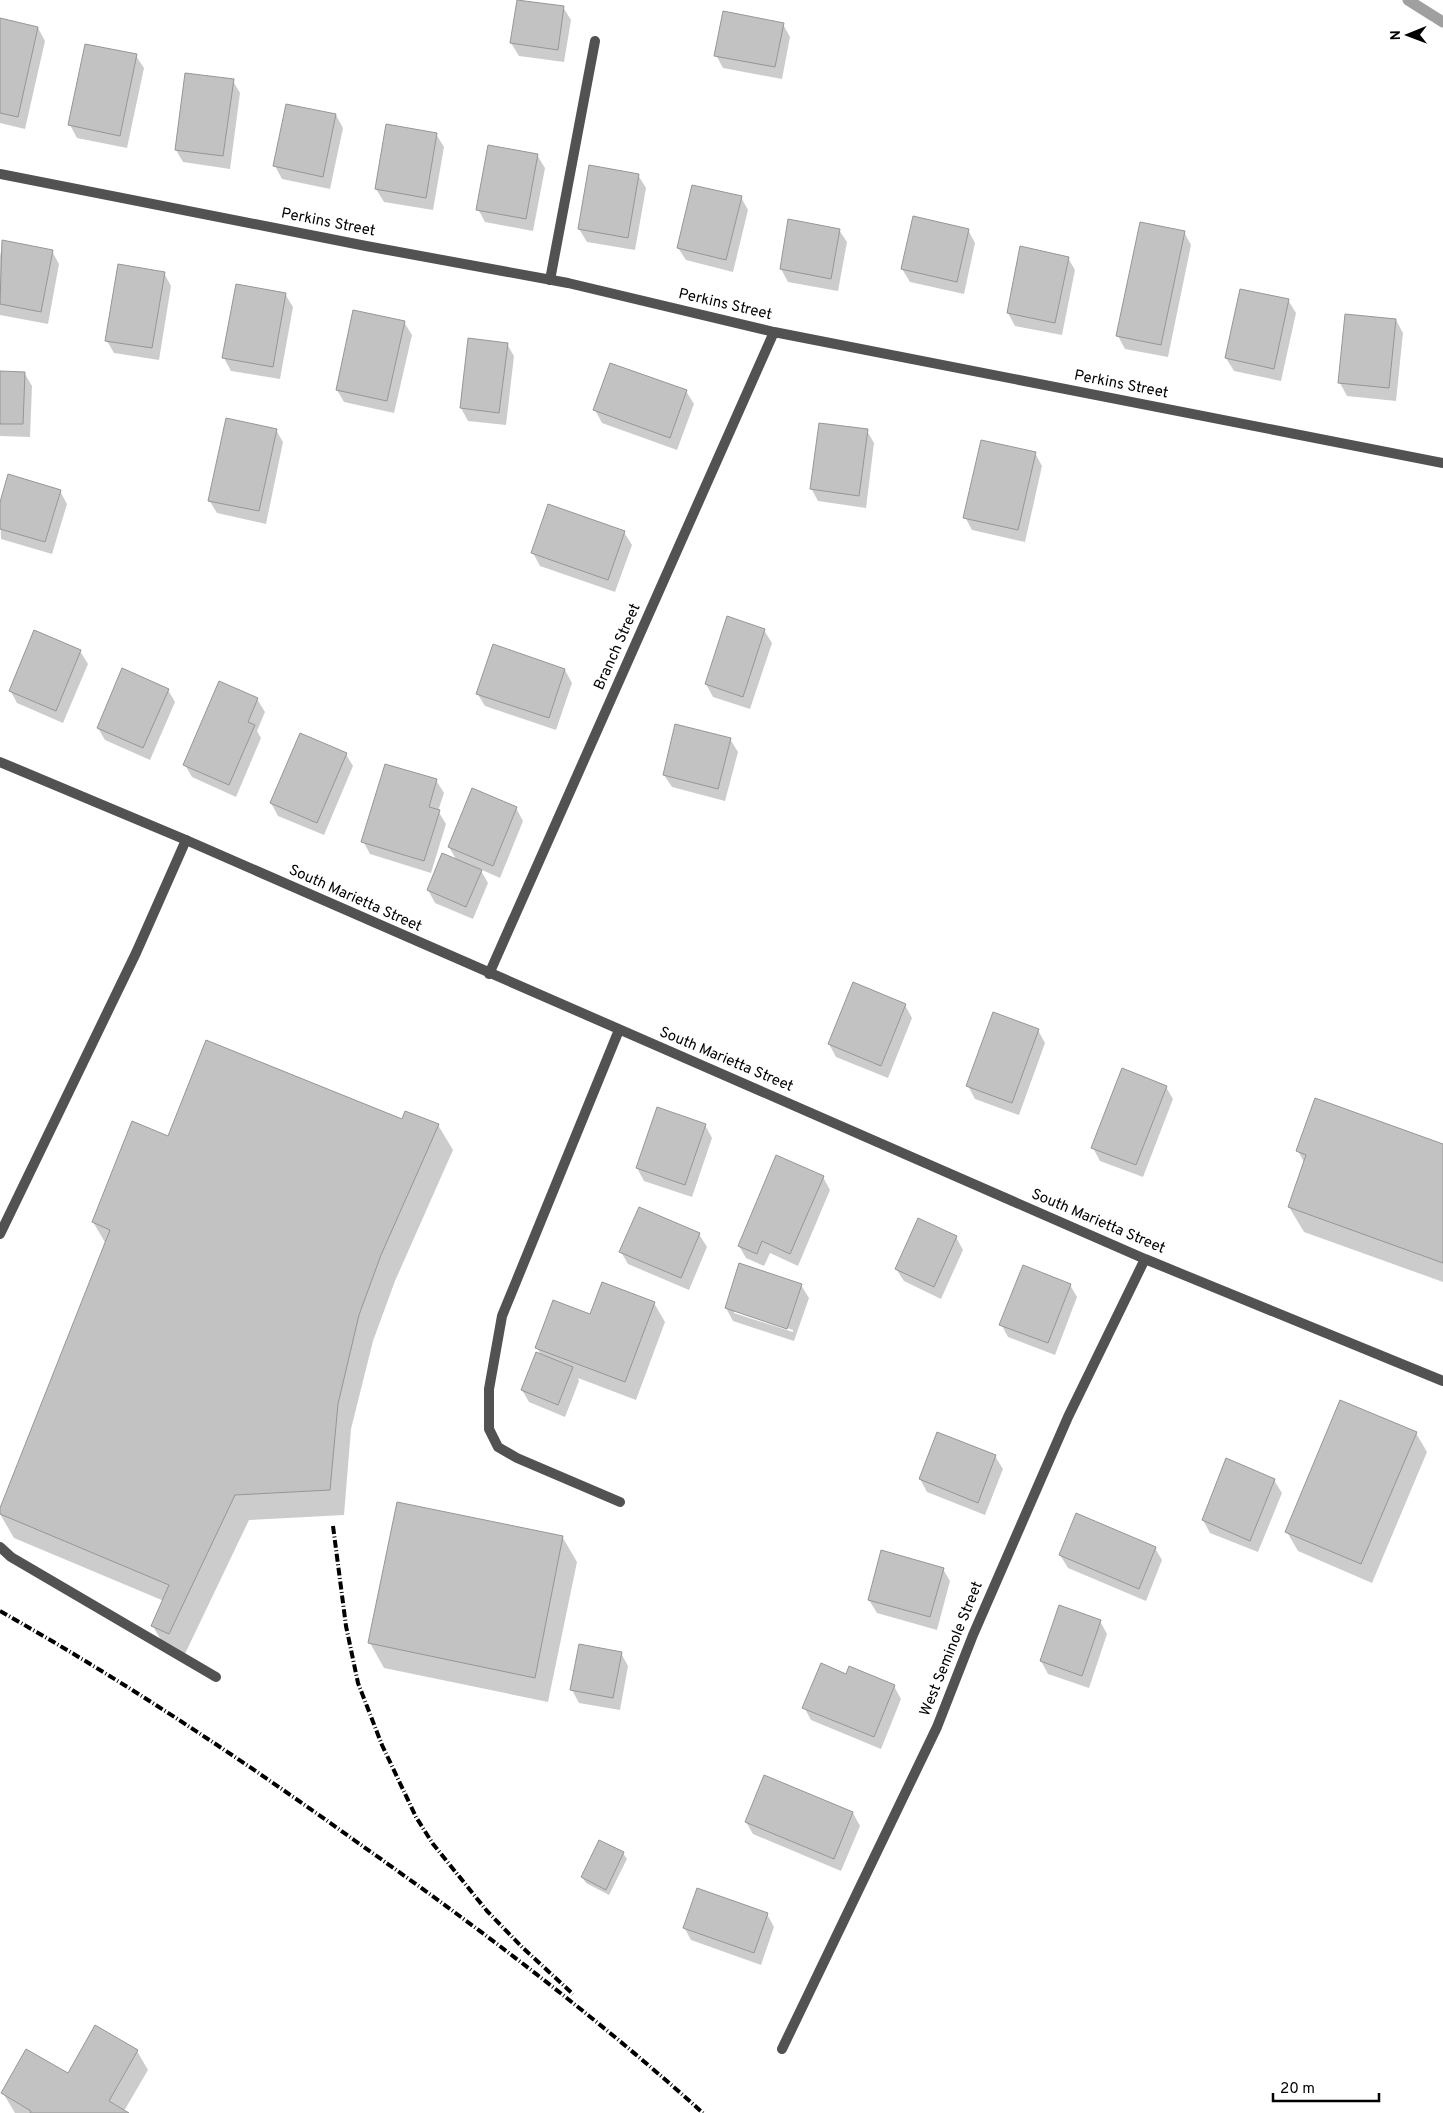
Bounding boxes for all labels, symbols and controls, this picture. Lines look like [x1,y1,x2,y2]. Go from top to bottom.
north arrow [1383,10,1433,60]
text: N [1388,30,1405,40]
street label: Perkins Street [279,205,377,241]
street label: Perkins Street [676,285,774,325]
street label: Perkins Street [1072,367,1170,403]
street label: Branch Street [590,601,646,693]
street label: South Marietta Street [285,861,425,937]
street label: South Marietta Street [656,1023,796,1097]
street label: South Marietta Street [1028,1185,1168,1259]
street label: West Seminole Street [916,1579,988,1719]
scale bar [1273,2070,1379,2102]
text: 20 m [1280,2080,1315,2099]

